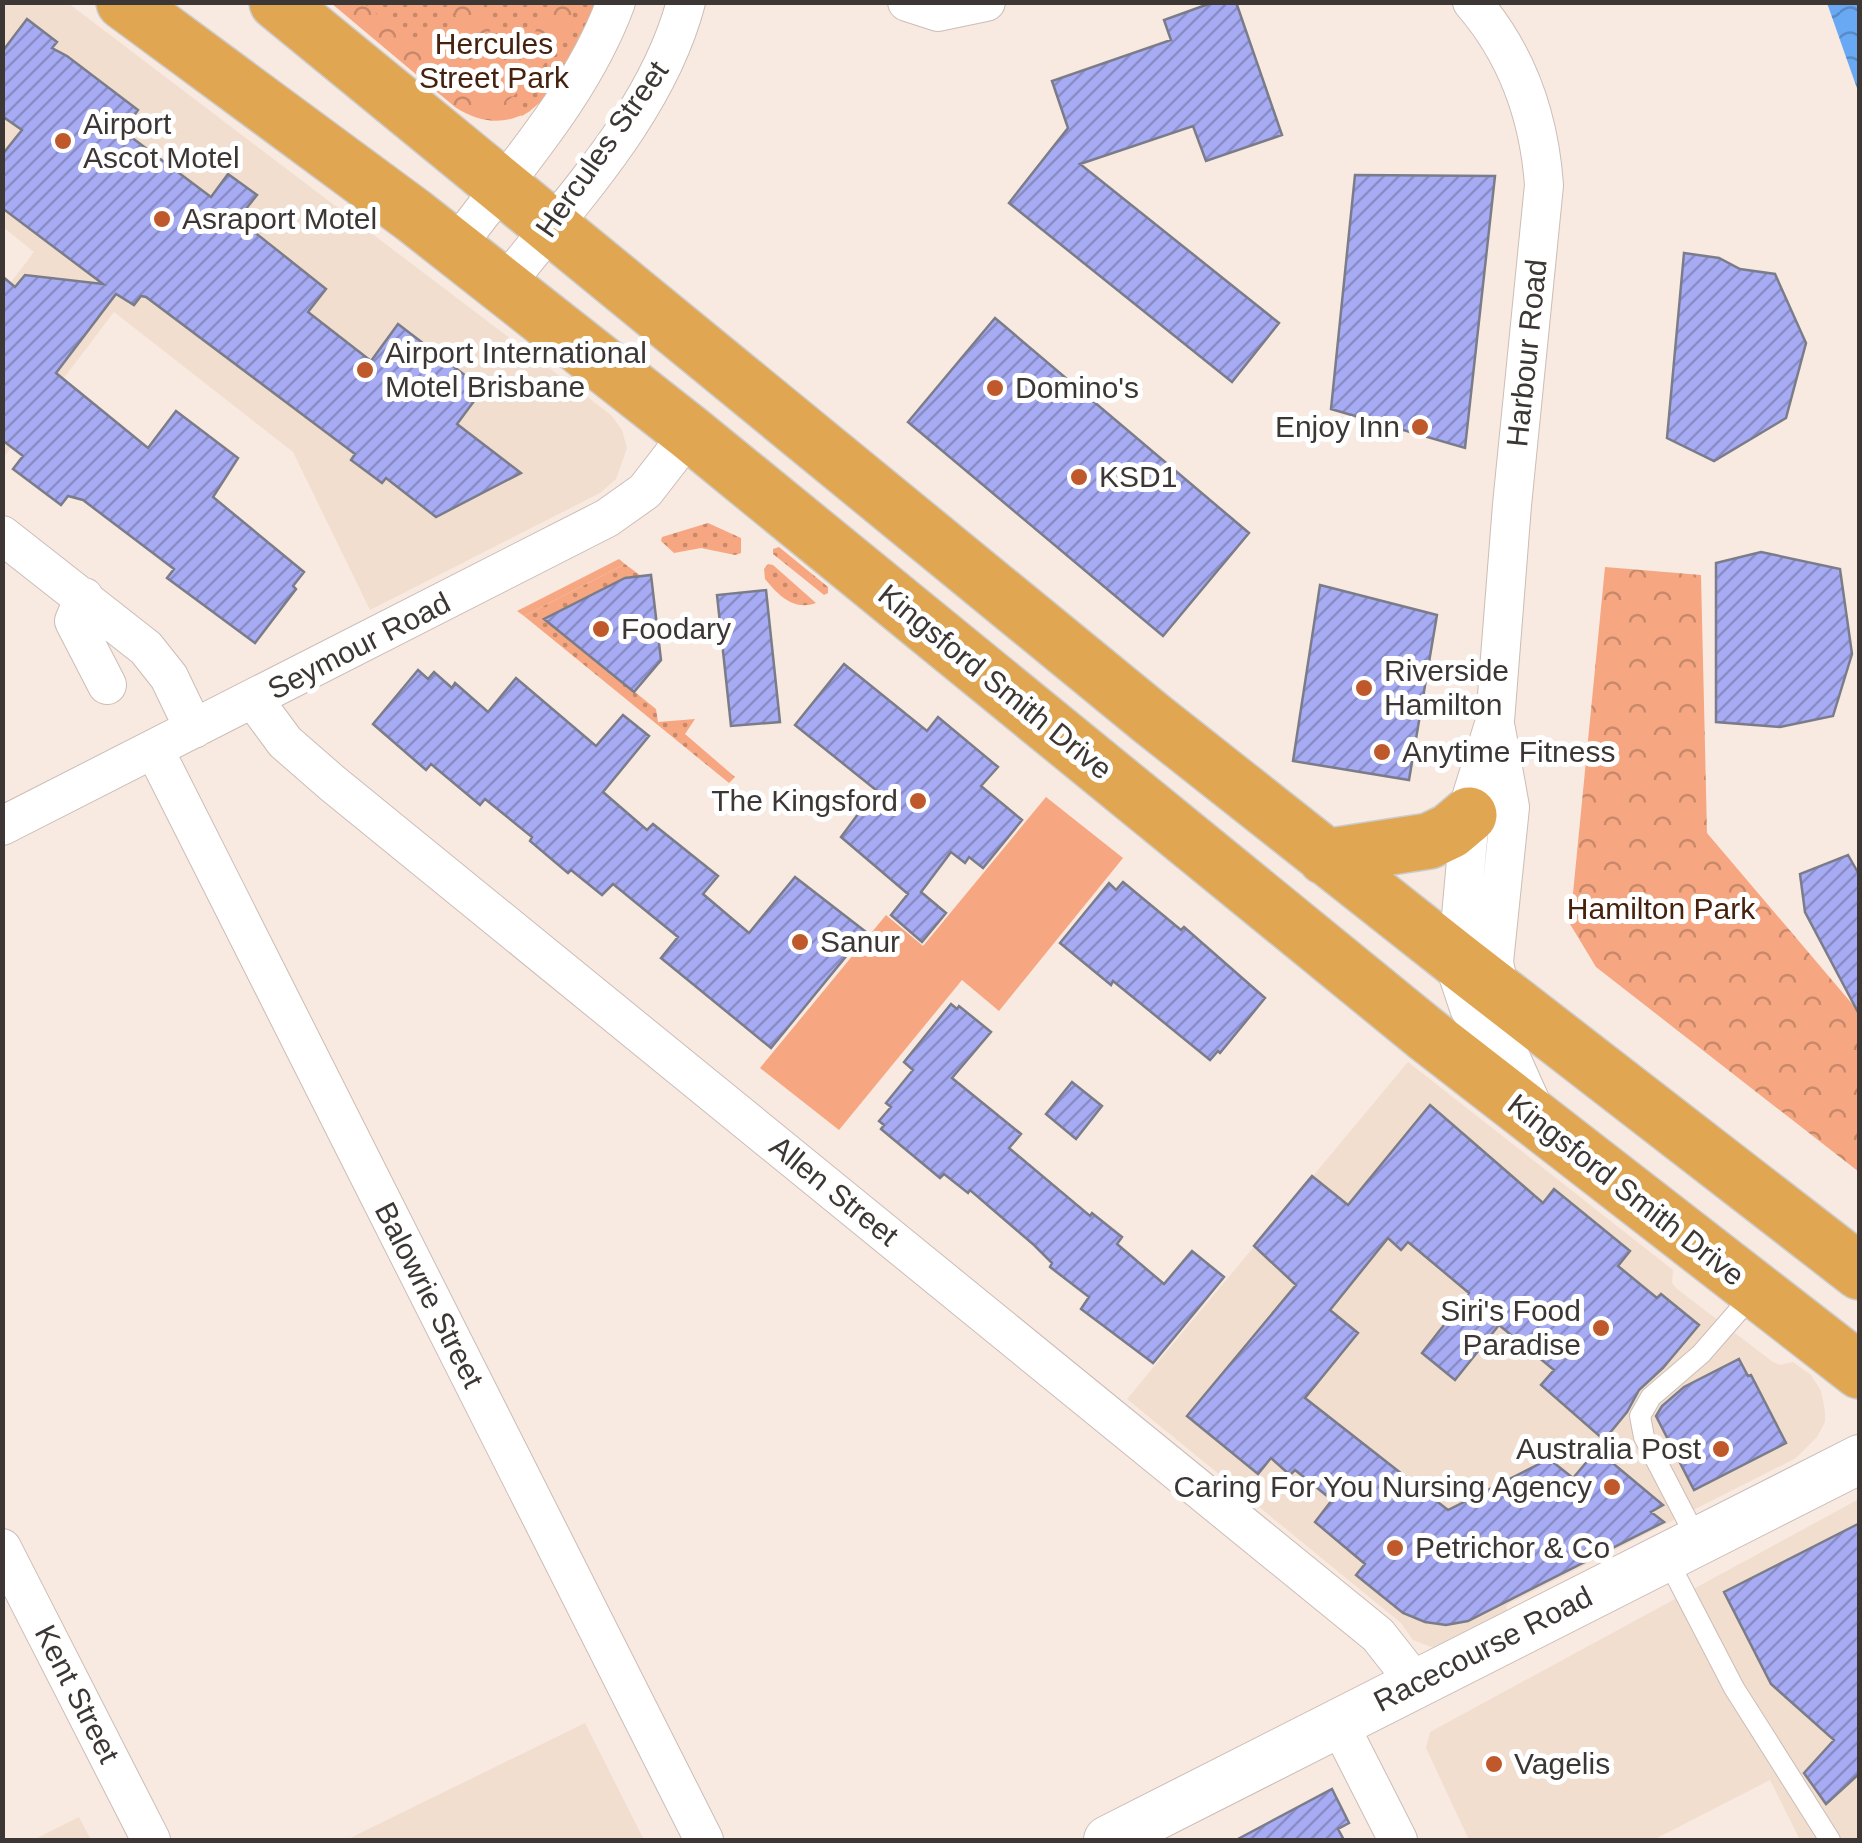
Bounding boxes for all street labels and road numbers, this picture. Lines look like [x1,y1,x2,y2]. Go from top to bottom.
street label: Hercules Street [529,54,675,243]
street label: Harbour Road [1500,258,1553,448]
street label: Kingsford Smith Drive [872,578,1118,786]
street label: Seymour Road [262,585,455,706]
street label: Kingsford Smith Drive [1502,1087,1751,1292]
street label: Allen Street [764,1129,905,1253]
street label: Balowrie Street [369,1197,491,1393]
street label: Racecourse Road [1368,1579,1597,1718]
street label: Kent Street [29,1619,127,1769]

